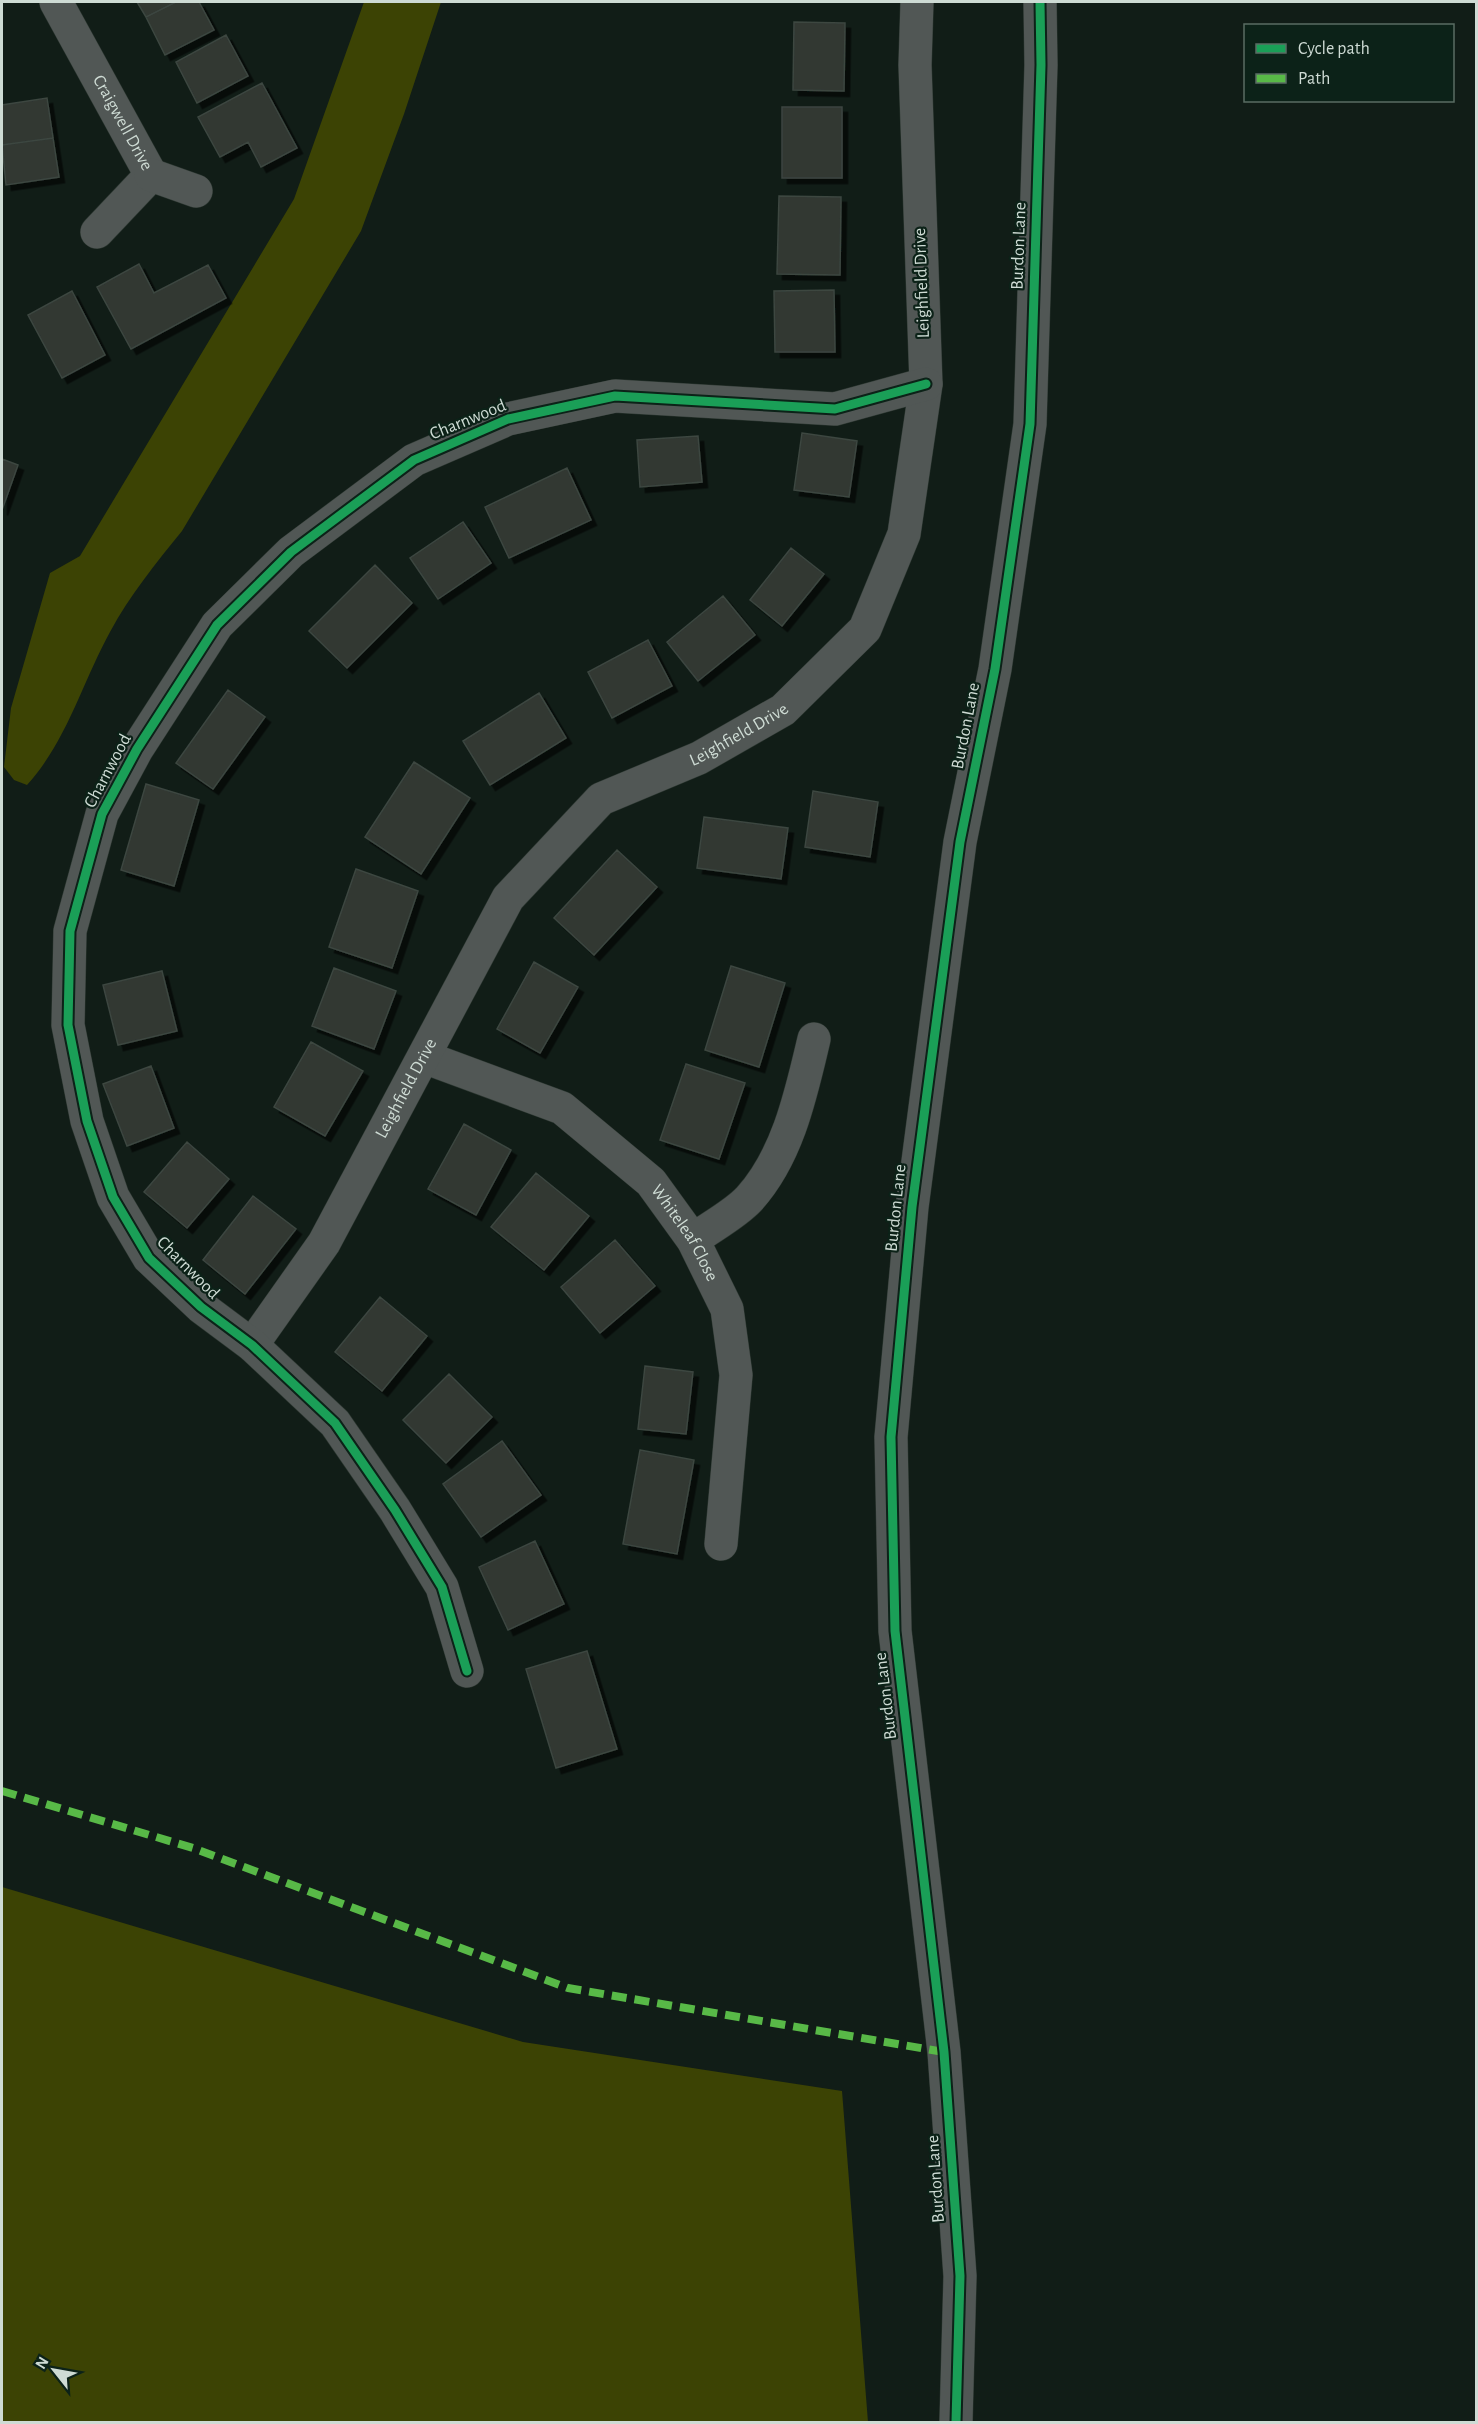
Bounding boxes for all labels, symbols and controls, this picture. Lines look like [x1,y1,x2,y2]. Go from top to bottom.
legend [1244,24,1454,102]
text: Cycle path [1298,40,1370,58]
text: Path [1298,70,1330,88]
street label: Craigwell Drive [89,72,156,174]
street label: Burdon Lane [1008,202,1030,290]
street label: Leighfield Drive [911,228,933,338]
street label: Charnwood [427,397,509,443]
street label: Burdon Lane [949,681,983,771]
street label: Leighfield Drive [687,700,793,770]
street label: Charnwood [81,731,135,811]
street label: Leighfield Drive [372,1035,440,1141]
street label: Burdon Lane [882,1163,910,1253]
street label: Whiteleaf Close [647,1181,721,1284]
street label: Charnwood [153,1233,223,1303]
street label: Burdon Lane [872,1651,900,1741]
street label: Burdon Lane [924,2135,948,2223]
north arrow [24,2340,84,2400]
text: N [32,2354,52,2372]

